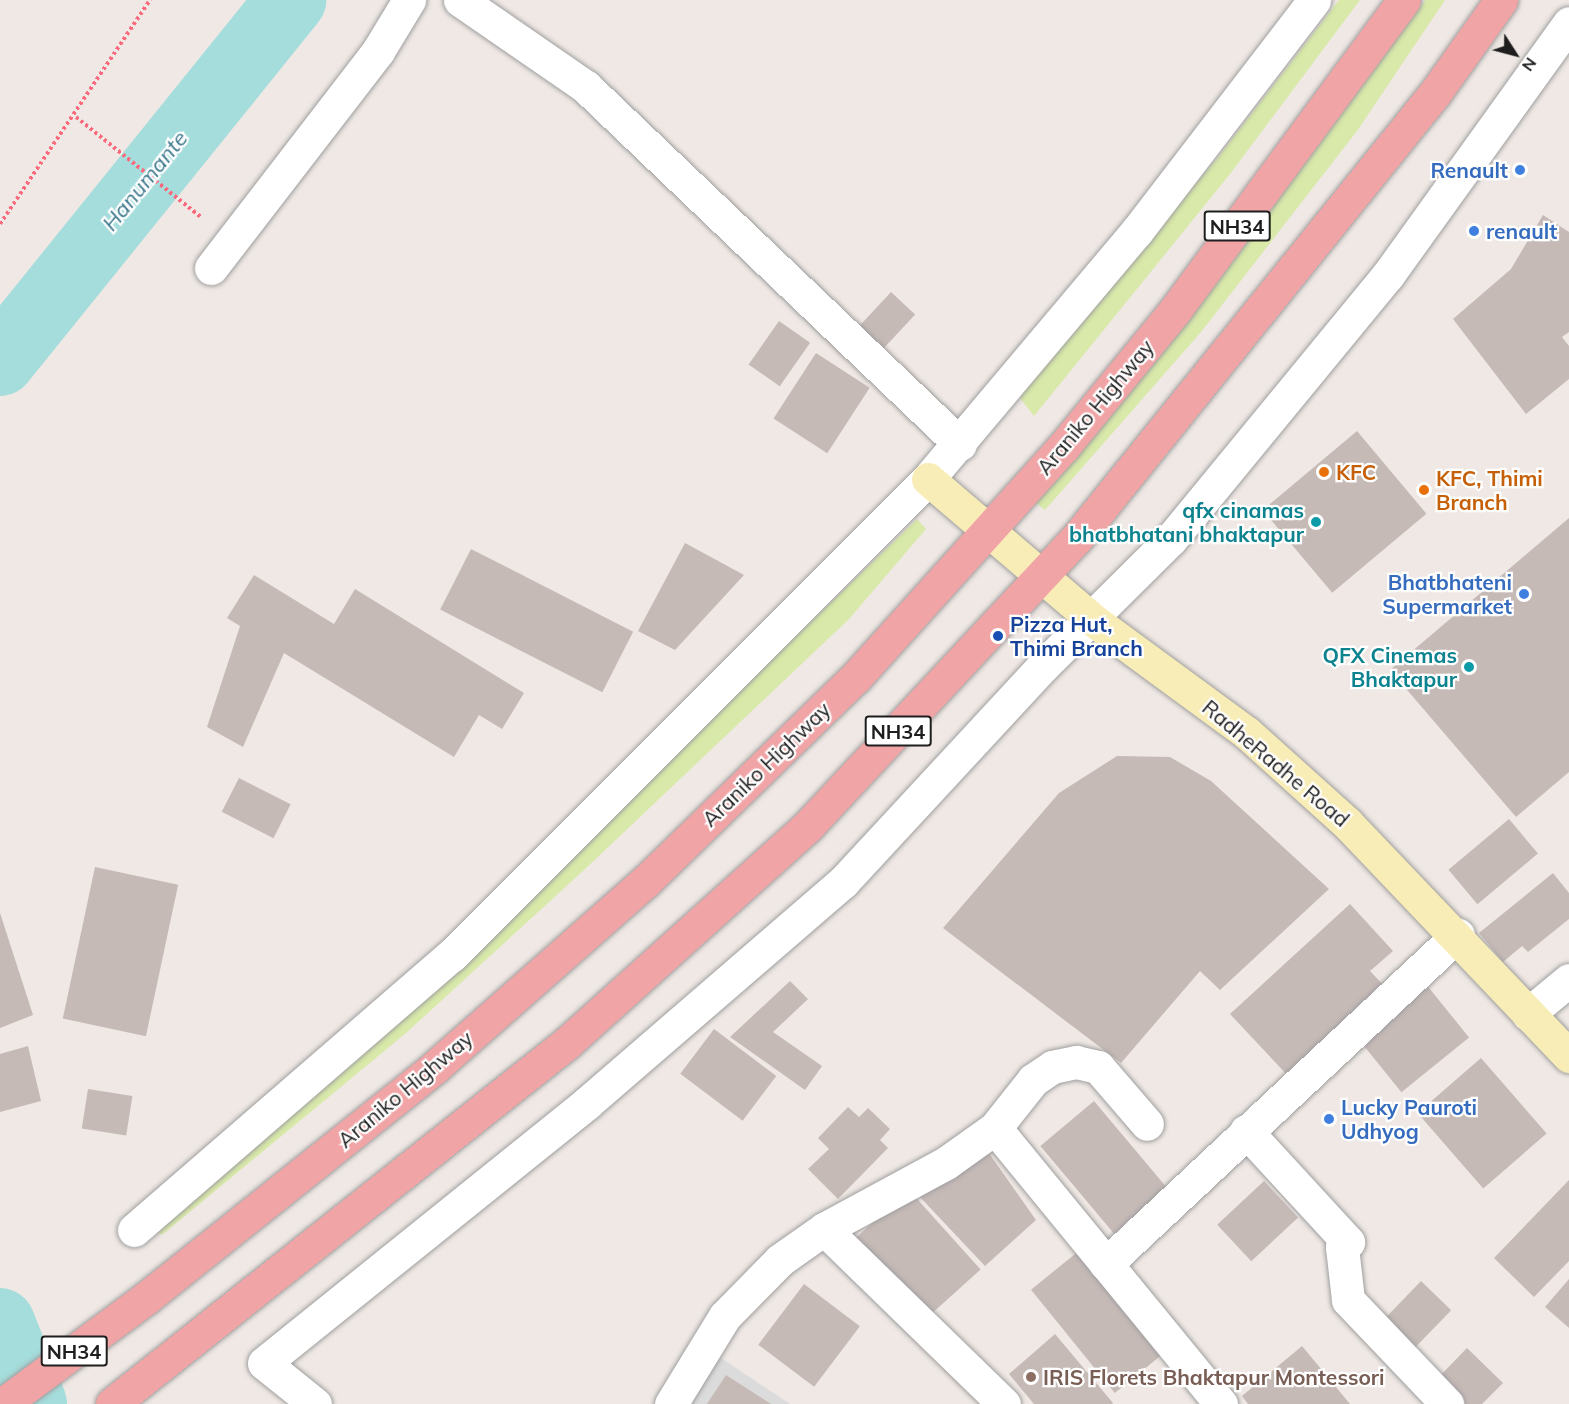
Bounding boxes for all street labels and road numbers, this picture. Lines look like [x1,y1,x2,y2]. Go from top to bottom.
road number: NH34 [1202,209,1272,243]
street label: Araniko Highway [1031,334,1159,480]
street label: RadheRadhe Road [1197,694,1355,832]
street label: Araniko Highway [697,696,835,832]
road number: NH34 [864,714,932,748]
street label: Araniko Highway [332,1025,478,1153]
road number: NH34 [40,1334,109,1368]

